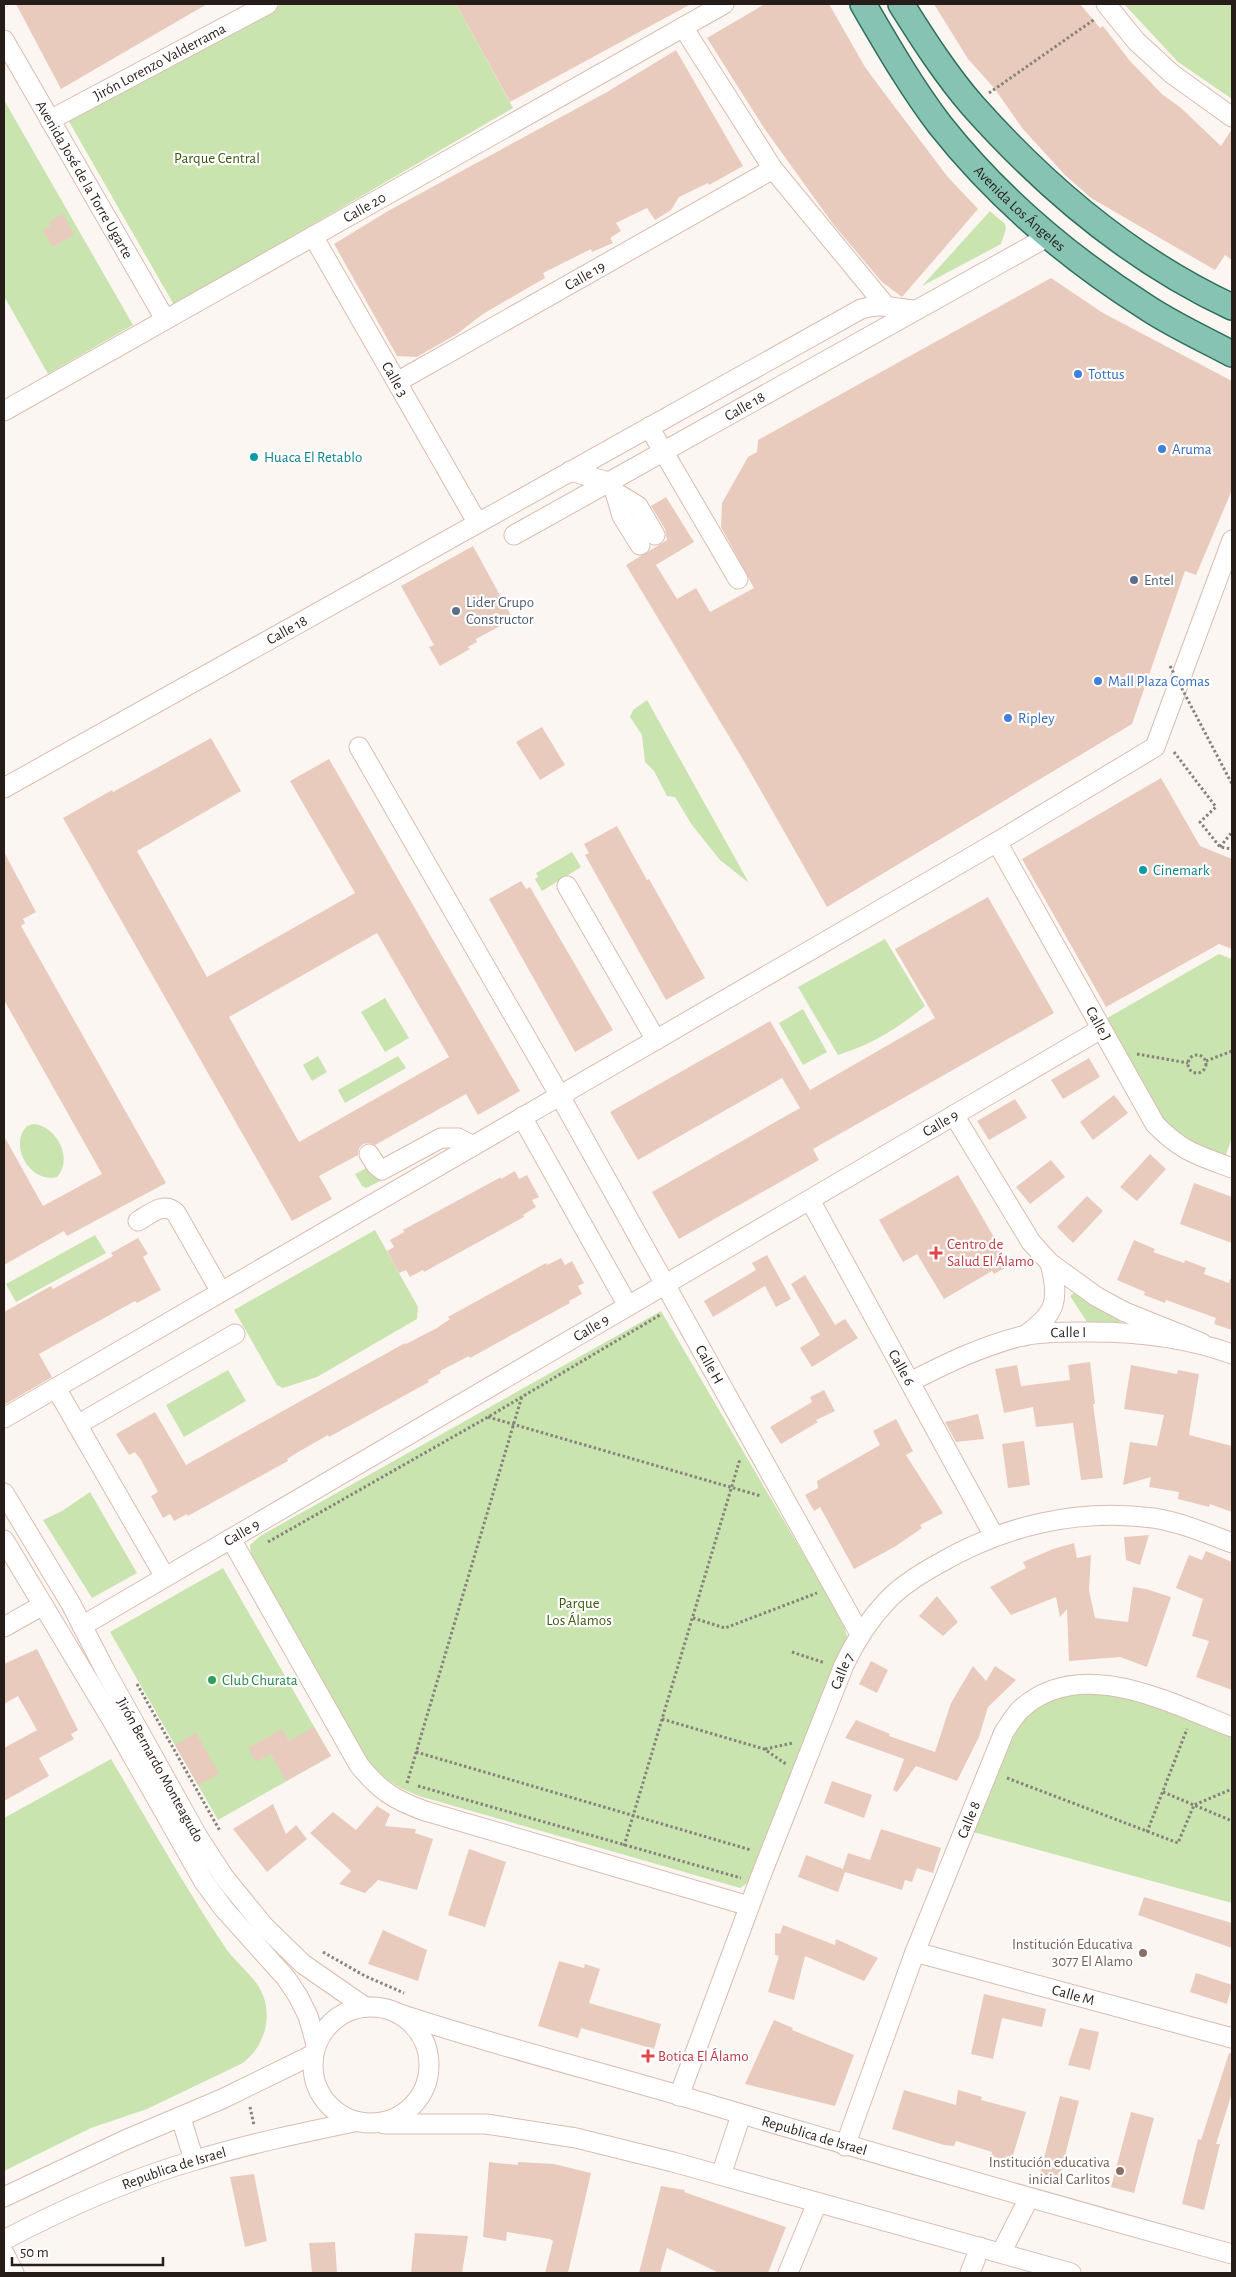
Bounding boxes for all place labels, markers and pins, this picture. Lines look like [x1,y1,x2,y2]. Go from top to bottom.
place label: Tottus [1088,367,1125,382]
marker: Tottus [1072,368,1084,380]
place label: Aruma [1172,442,1212,457]
marker: Aruma [1156,443,1168,455]
place label: Huaca El Retablo [264,450,362,465]
marker: Huaca El Retablo [248,451,260,463]
place label: Entel [1144,573,1174,588]
marker: Entel [1128,574,1140,586]
place label: Lider Grupo Constructor [466,595,534,627]
marker: Lider Grupo Constructor [450,605,462,617]
place label: Mall Plaza Comas [1108,674,1210,689]
marker: Mall Plaza Comas [1092,675,1104,687]
place label: Ripley [1018,711,1055,726]
marker: Ripley [1002,712,1014,724]
place label: Cinemark [1153,863,1210,878]
marker: Cinemark [1137,864,1149,876]
place label: Centro de Salud El Álamo [947,1237,1034,1269]
marker: Centro de Salud El Álamo [929,1246,943,1260]
place label: Club Churata [222,1673,298,1688]
marker: Club Churata [206,1674,218,1686]
place label: Institución Educativa 3077 El Alamo [1012,1937,1133,1969]
marker: Institución Educativa 3077 El Alamo [1137,1947,1149,1959]
place label: Botica El Álamo [658,2047,749,2064]
marker: Botica El Álamo [642,2050,654,2062]
place label: Institución educativa inicial Carlitos [989,2155,1110,2187]
marker: Institución educativa inicial Carlitos [1114,2165,1126,2177]

